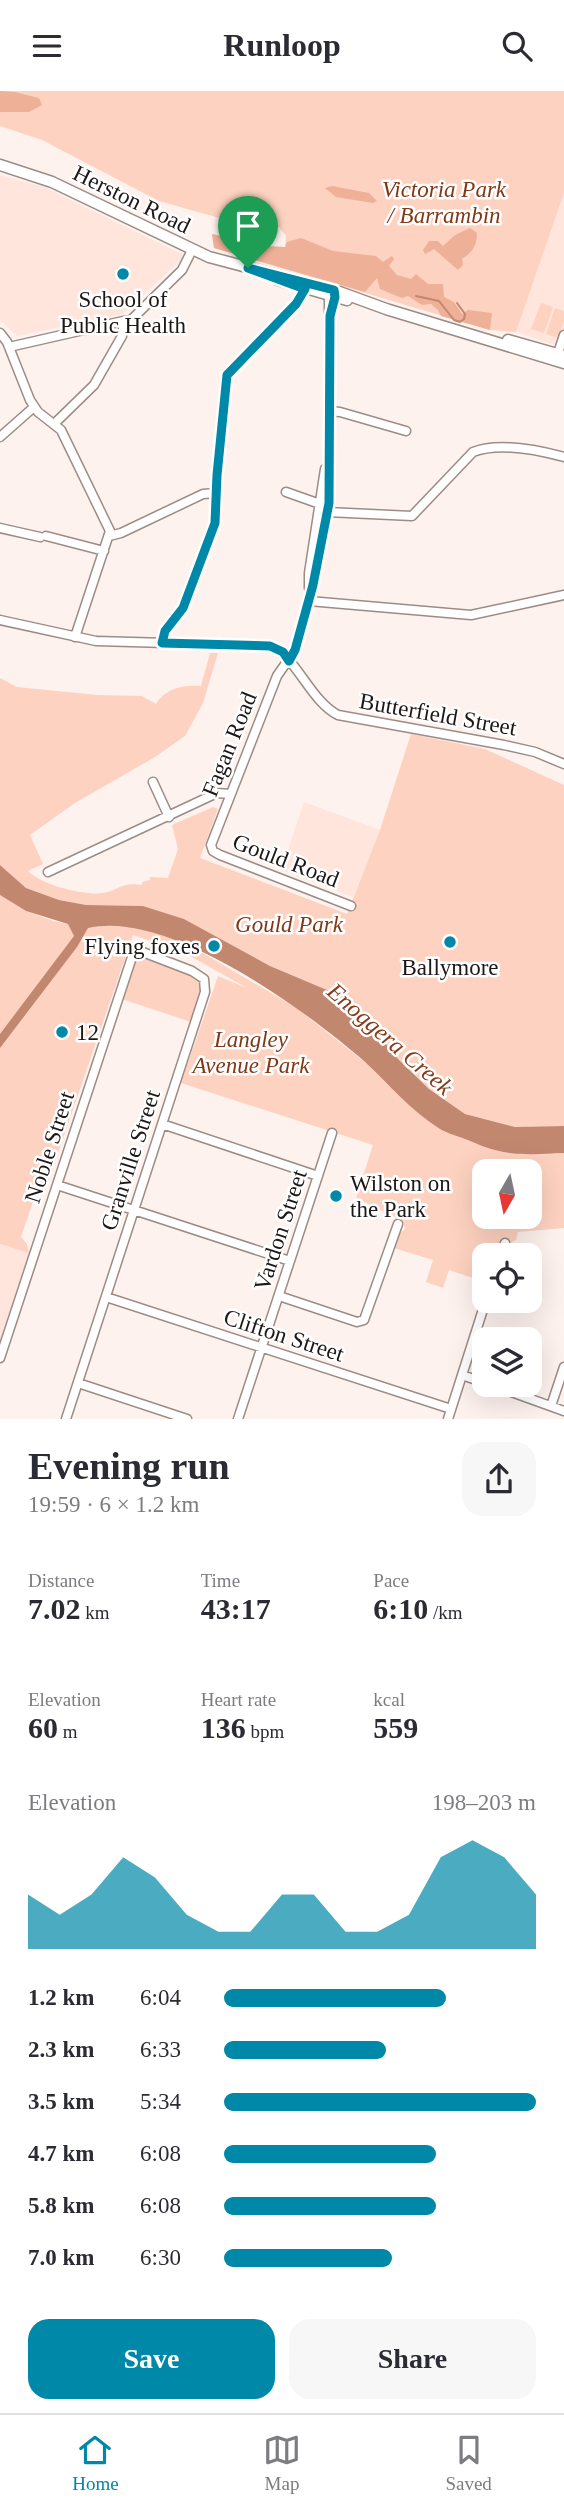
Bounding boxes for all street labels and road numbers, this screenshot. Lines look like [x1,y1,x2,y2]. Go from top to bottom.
street label: Herston Road [69,160,195,239]
street label: Fagan Road [197,688,262,800]
street label: Butterfield Street [357,688,519,741]
street label: Gould Road [229,829,343,892]
street label: Granville Street [96,1086,165,1234]
street label: Noble Street [20,1088,79,1206]
street label: Vardon Street [249,1166,312,1294]
street label: Clifton Street [221,1304,348,1367]

